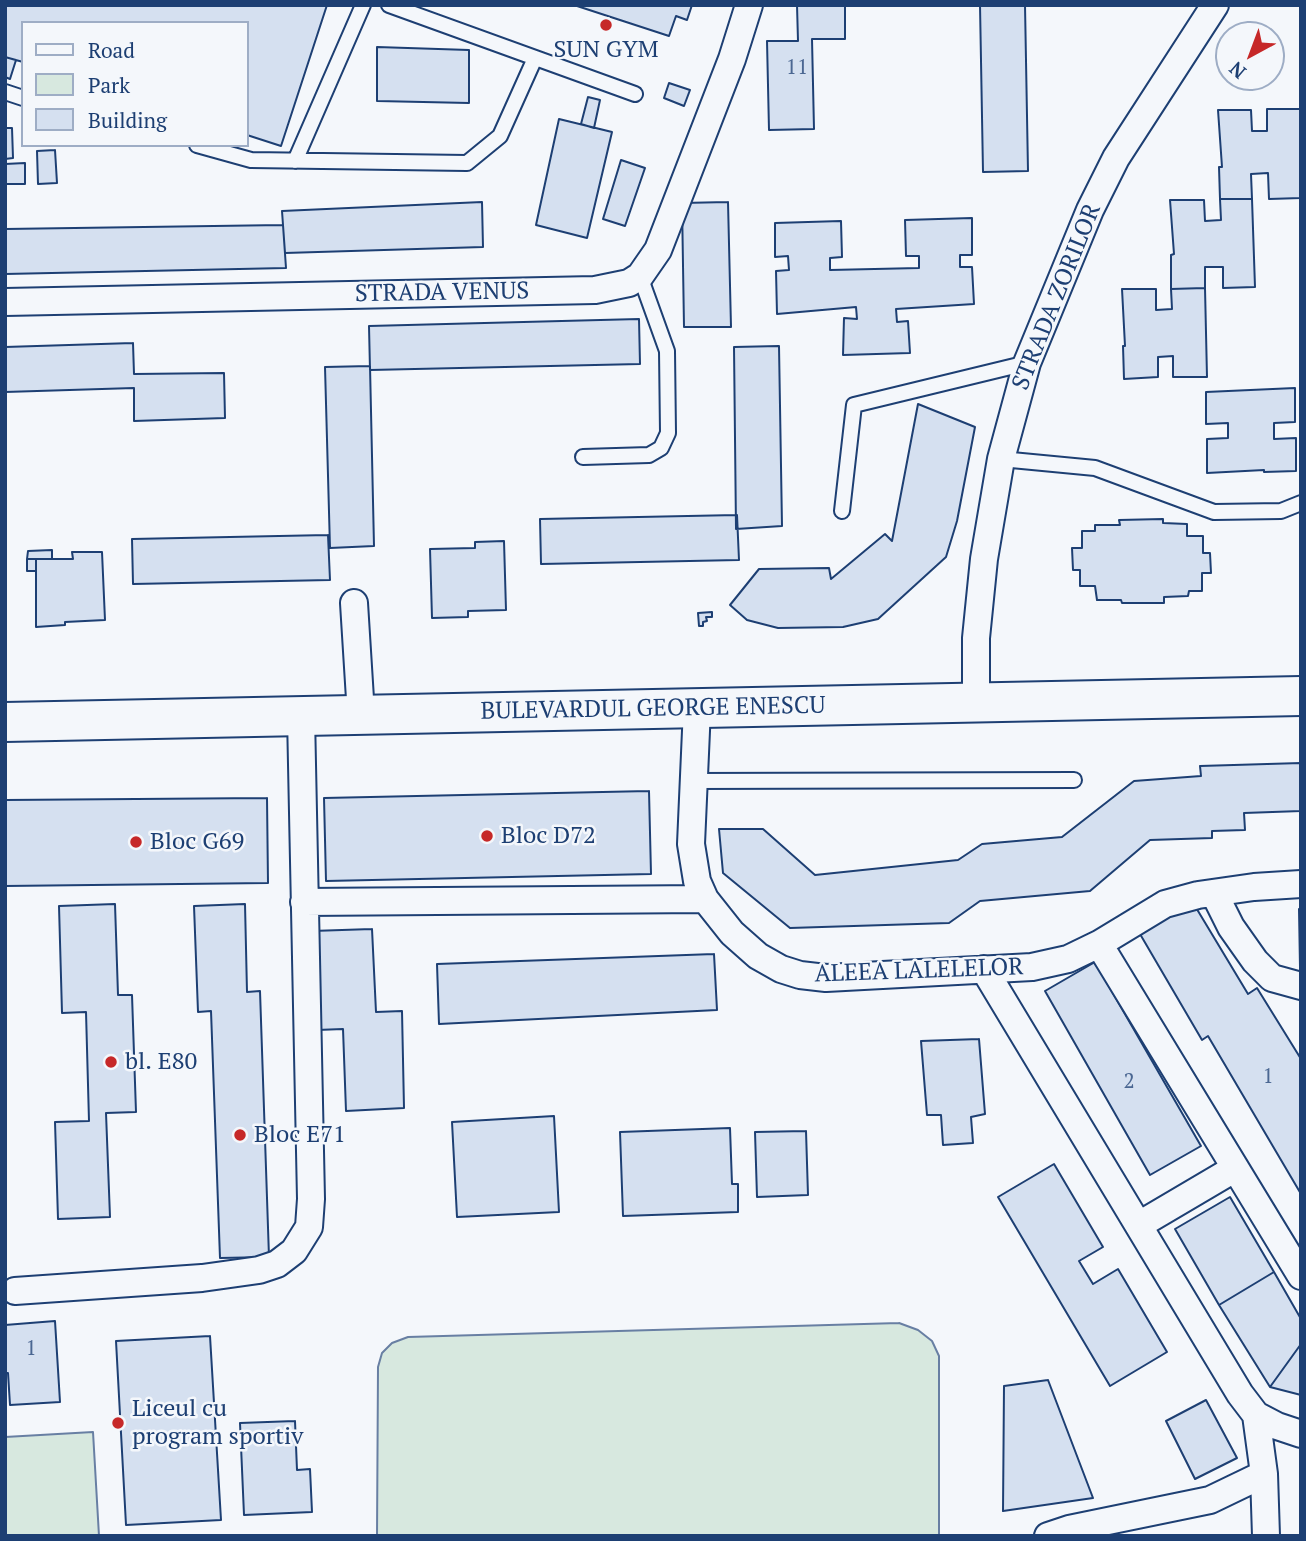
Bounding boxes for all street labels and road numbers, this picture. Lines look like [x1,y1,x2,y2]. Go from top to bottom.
street label: STRADA ZORILOR [1006,200,1108,394]
street label: STRADA VENUS [355,277,529,309]
street label: BULEVARDUL GEORGE ENESCU [480,692,826,726]
street label: ALEEA LALELELOR [814,953,1024,989]

